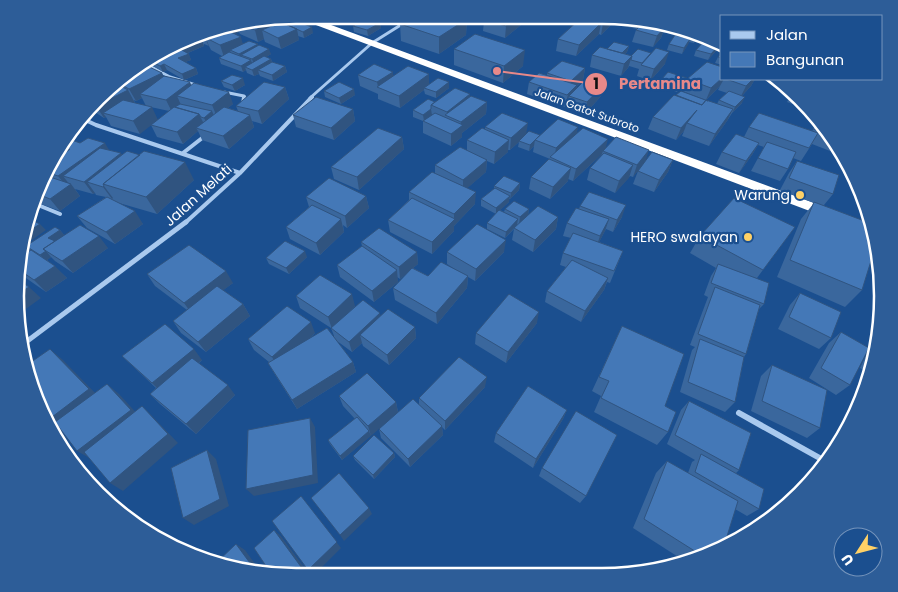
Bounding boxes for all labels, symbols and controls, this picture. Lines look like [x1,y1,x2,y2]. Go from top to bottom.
legend [720,15,883,80]
text: Jalan [766,24,808,45]
text: Bangunan [766,49,844,70]
callout: Pertamina [584,69,711,99]
text: 1 [593,73,599,94]
text: Pertamina [619,73,701,94]
street label: Jalan Gatot Subroto [532,84,642,136]
street label: Jalan Melati [160,159,236,231]
place label: Warung [734,185,790,205]
marker: Warung [794,189,806,201]
place label: HERO swalayan [630,227,738,247]
marker: HERO swalayan [742,231,754,243]
north arrow [833,527,883,577]
text: U [836,550,858,570]

